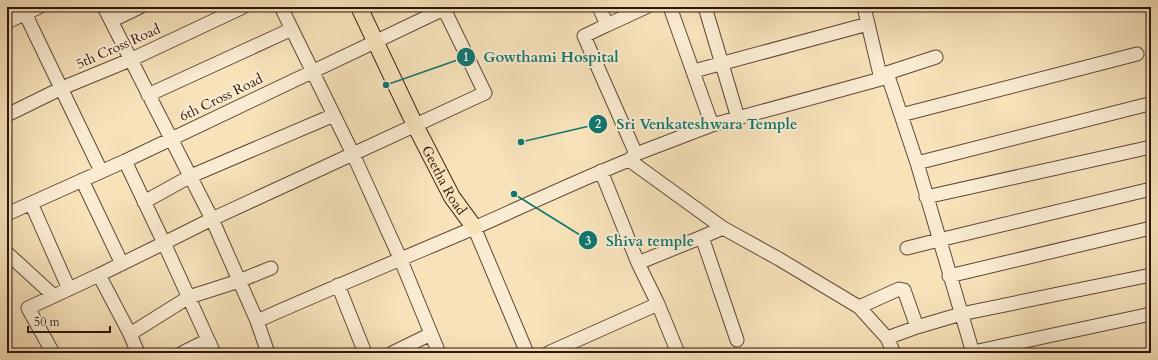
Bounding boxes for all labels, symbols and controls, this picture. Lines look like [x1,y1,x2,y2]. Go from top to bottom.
street label: 5th Cross Road [73,19,164,74]
callout: Gowthami Hospital [456,43,627,70]
text: Gowthami Hospital [483,47,619,67]
text: 1 [463,49,469,65]
street label: 6th Cross Road [176,69,266,126]
callout: Sri Venkateshwara Temple [588,110,805,137]
text: Sri Venkateshwara Temple [617,114,797,134]
text: 2 [595,116,601,132]
street label: Geetha Road [417,142,471,219]
callout: Shiva temple [578,227,702,254]
text: Shiva temple [606,231,694,251]
text: 3 [585,233,591,249]
scale bar [28,308,110,334]
text: 50 m [34,314,61,330]

